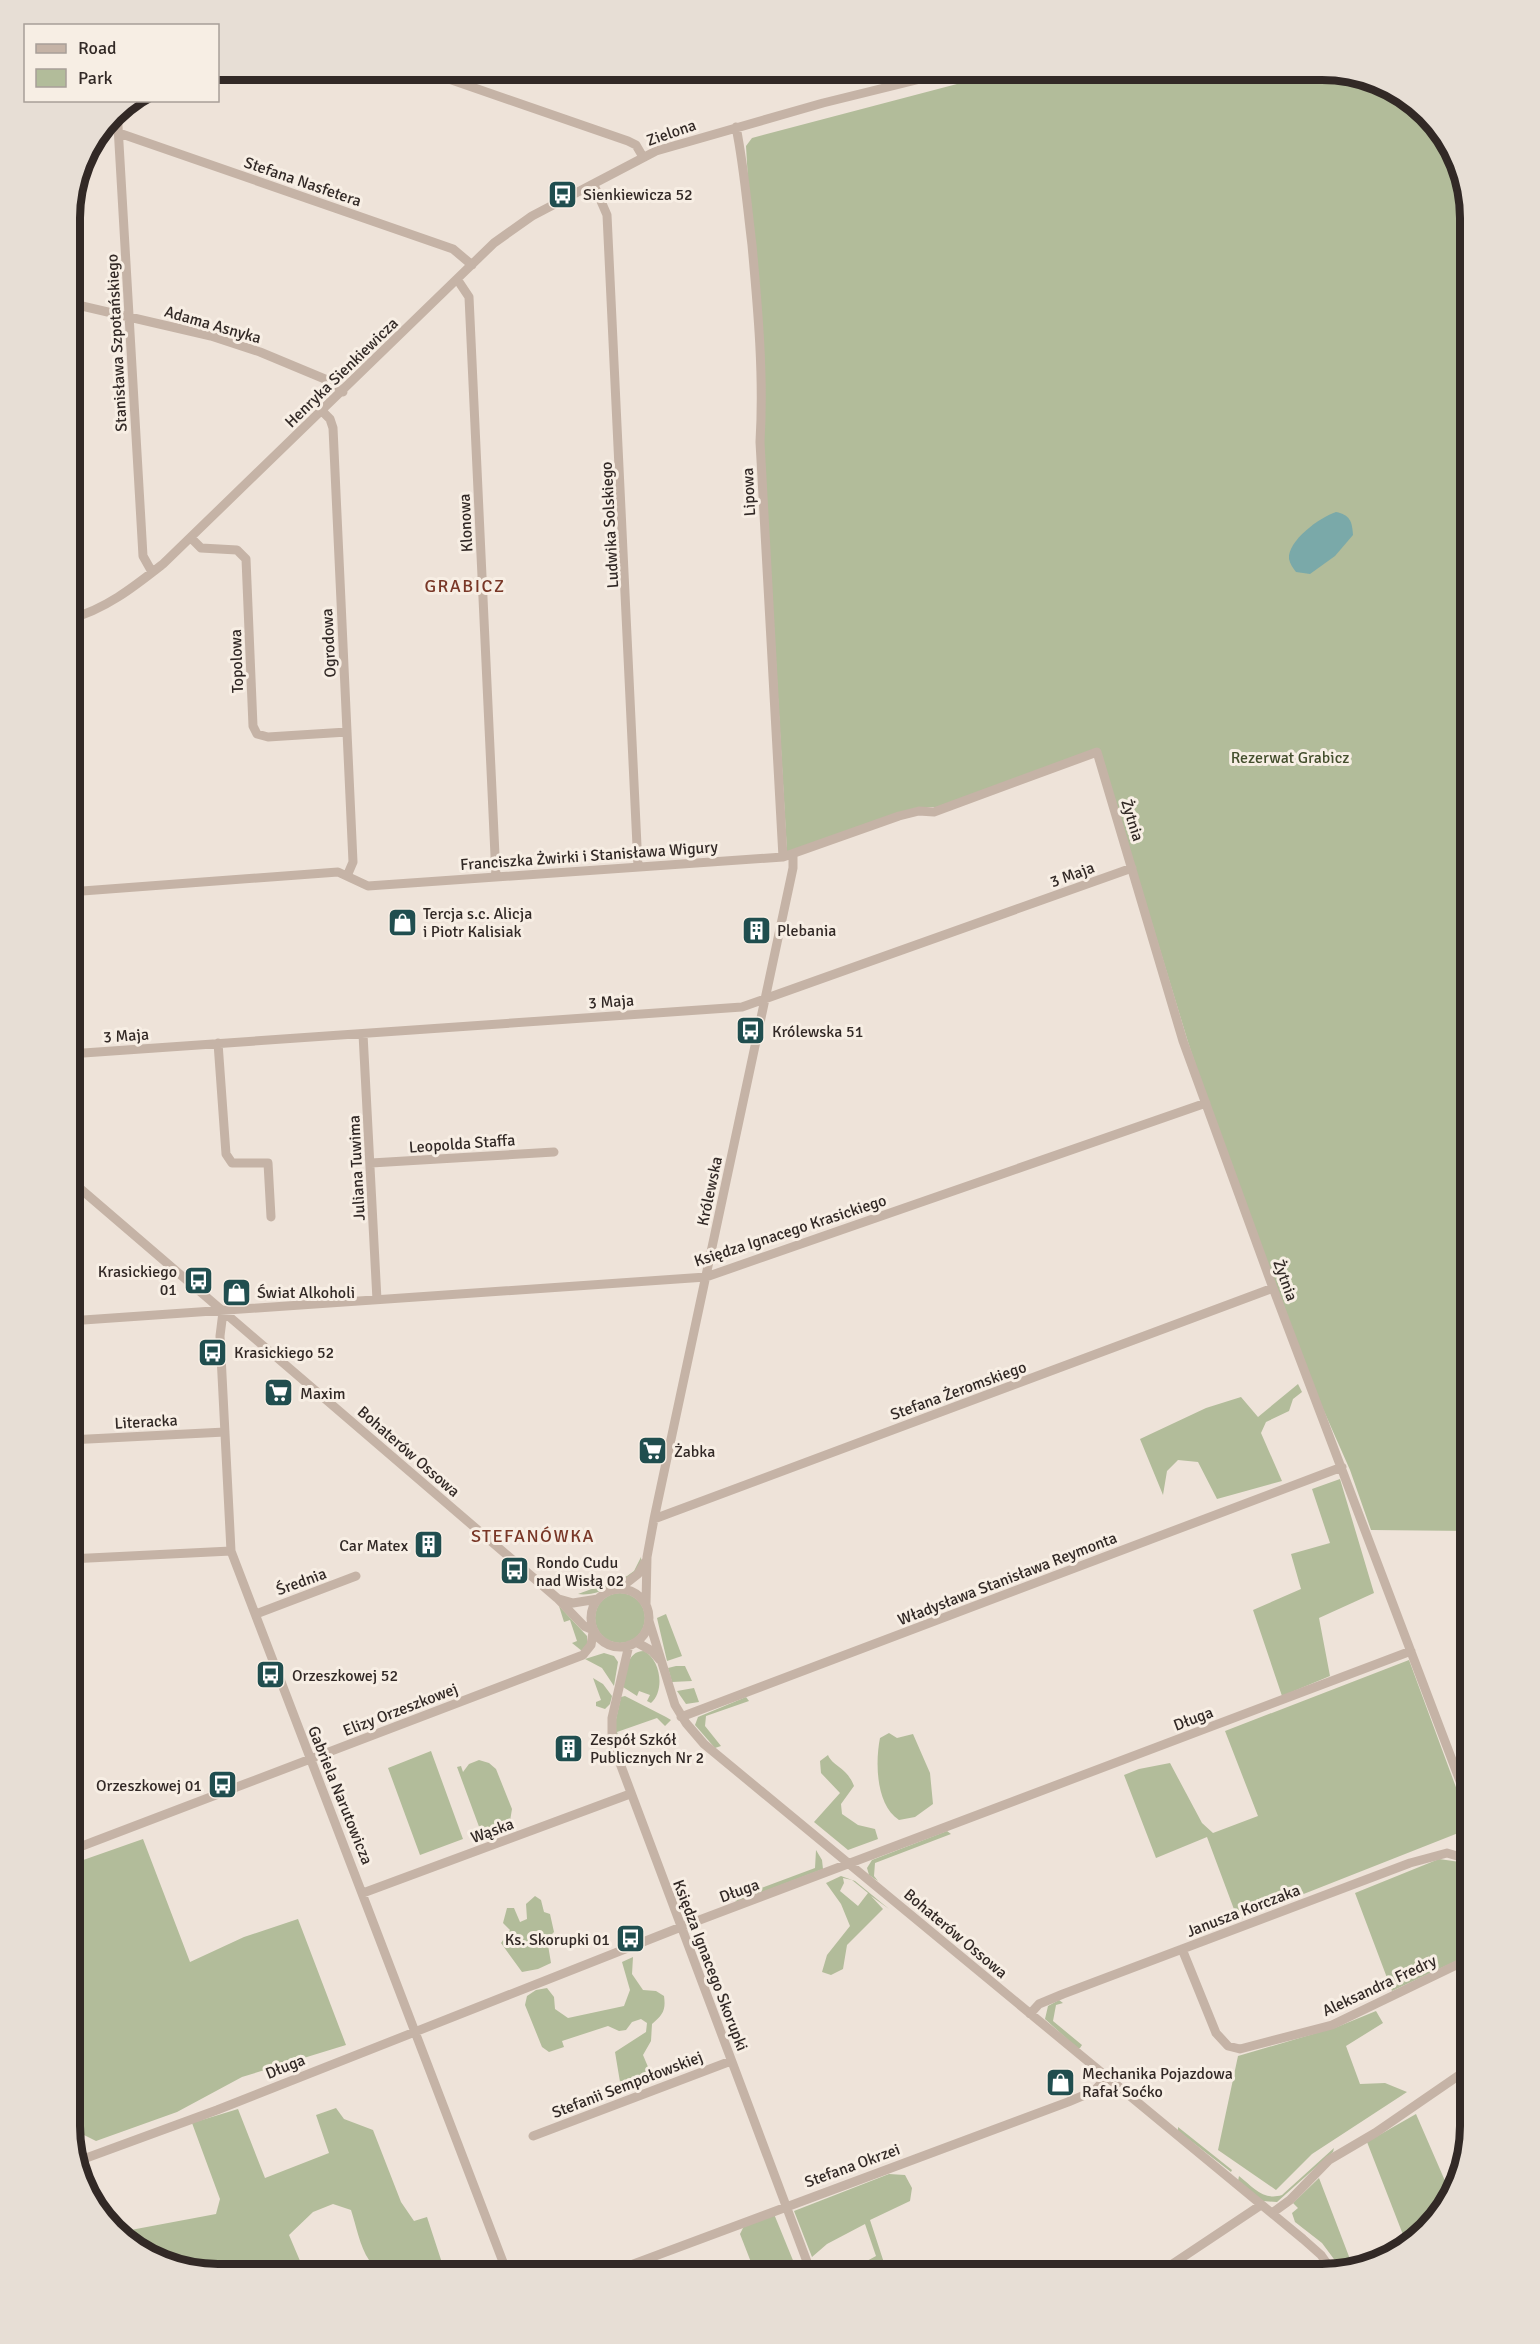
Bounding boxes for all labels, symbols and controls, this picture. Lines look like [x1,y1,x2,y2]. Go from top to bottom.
legend [24,24,219,102]
text: Road [78,37,117,59]
text: Park [78,67,113,89]
street label: Zielona [644,115,699,151]
street label: Stefana Nasfetera [241,153,364,211]
bus stop icon: Sienkiewicza 52 [546,178,578,210]
place label: Sienkiewicza 52 [583,185,693,205]
street label: Stanisława Szpotańskiego [102,254,132,432]
street label: Adama Asnyka [162,302,263,348]
street label: Henryka Sienkiewicza [281,313,403,432]
street label: Ludwika Solskiego [597,461,623,589]
street label: Lipowa [738,467,760,517]
street label: Klonowa [454,493,478,553]
district label: GRABICZ [424,575,506,597]
street label: Ogrodowa [317,608,341,678]
street label: Topolowa [226,629,248,693]
park label: Rezerwat Grabicz [1231,748,1349,768]
street label: Żytnia [1116,797,1148,844]
street label: Franciszka Żwirki i Stanisława Wigury [459,837,719,875]
street label: 3 Maja [1047,858,1097,892]
place label: Tercja s.c. Alicja i Piotr Kalisiak [423,904,532,942]
shop icon: Tercja s.c. Alicja i Piotr Kalisiak [386,906,418,938]
building icon: Plebania [740,914,772,946]
place label: Plebania [777,921,836,941]
street label: 3 Maja [588,990,635,1014]
bus stop icon: Królewska 51 [735,1015,767,1047]
place label: Królewska 51 [772,1022,863,1042]
street label: 3 Maja [103,1024,150,1048]
street label: Juliana Tuwima [344,1115,370,1221]
street label: Leopolda Staffa [408,1130,516,1158]
street label: Królewska [693,1155,727,1228]
street label: Księdza Ignacego Krasickiego [692,1190,889,1272]
street label: Żytnia [1268,1257,1302,1304]
place label: Krasickiego 01 [98,1262,177,1300]
bus stop icon: Krasickiego 01 [182,1264,214,1296]
shop icon: Świat Alkoholi [220,1276,252,1308]
place label: Świat Alkoholi [257,1283,355,1303]
bus stop icon: Krasickiego 52 [197,1336,229,1368]
place label: Krasickiego 52 [234,1343,334,1363]
street label: Stefana Żeromskiego [888,1357,1029,1425]
supermarket icon: Maxim [263,1377,295,1409]
place label: Maxim [300,1384,346,1404]
street label: Bohaterów Ossowa [353,1402,464,1502]
street label: Literacka [114,1410,178,1434]
supermarket icon: Żabka [637,1435,669,1467]
place label: Żabka [674,1442,715,1462]
district label: STEFANÓWKA [471,1525,595,1547]
street label: Władysława Stanisława Reymonta [895,1528,1120,1630]
building icon: Car Matex [413,1529,445,1561]
place label: Car Matex [339,1536,409,1556]
place label: Rondo Cudu nad Wisłą 02 [536,1553,624,1591]
bus stop icon: Rondo Cudu nad Wisłą 02 [499,1555,531,1587]
street label: Średnia [273,1564,329,1600]
bus stop icon: Orzeszkowej 52 [255,1659,287,1691]
place label: Orzeszkowej 52 [292,1666,398,1686]
street label: Elizy Orzeszkowej [340,1679,461,1741]
street label: Długa [1171,1702,1216,1736]
street label: Gabriela Narutowicza [303,1723,377,1868]
place label: Zespół Szkół Publicznych Nr 2 [590,1730,704,1768]
building icon: Zespół Szkół Publicznych Nr 2 [553,1732,585,1764]
bus stop icon: Orzeszkowej 01 [207,1769,239,1801]
place label: Orzeszkowej 01 [96,1776,202,1796]
street label: Wąska [468,1814,517,1848]
street label: Długa [717,1875,762,1907]
street label: Księdza Ignacego Skorupki [668,1877,752,2054]
street label: Janusza Korczaka [1184,1880,1303,1942]
street label: Bohaterów Ossowa [899,1885,1011,1983]
bus stop icon: Ks. Skorupki 01 [615,1923,647,1955]
place label: Ks. Skorupki 01 [505,1930,610,1950]
street label: Aleksandra Fredry [1319,1950,1440,2021]
street label: Stefanii Sempołowskiej [549,2047,706,2123]
street label: Długa [263,2050,308,2084]
place label: Mechanika Pojazdowa Rafał Soćko [1082,2064,1233,2102]
shop icon: Mechanika Pojazdowa Rafał Soćko [1045,2066,1077,2098]
street label: Stefana Okrzei [802,2139,903,2192]

